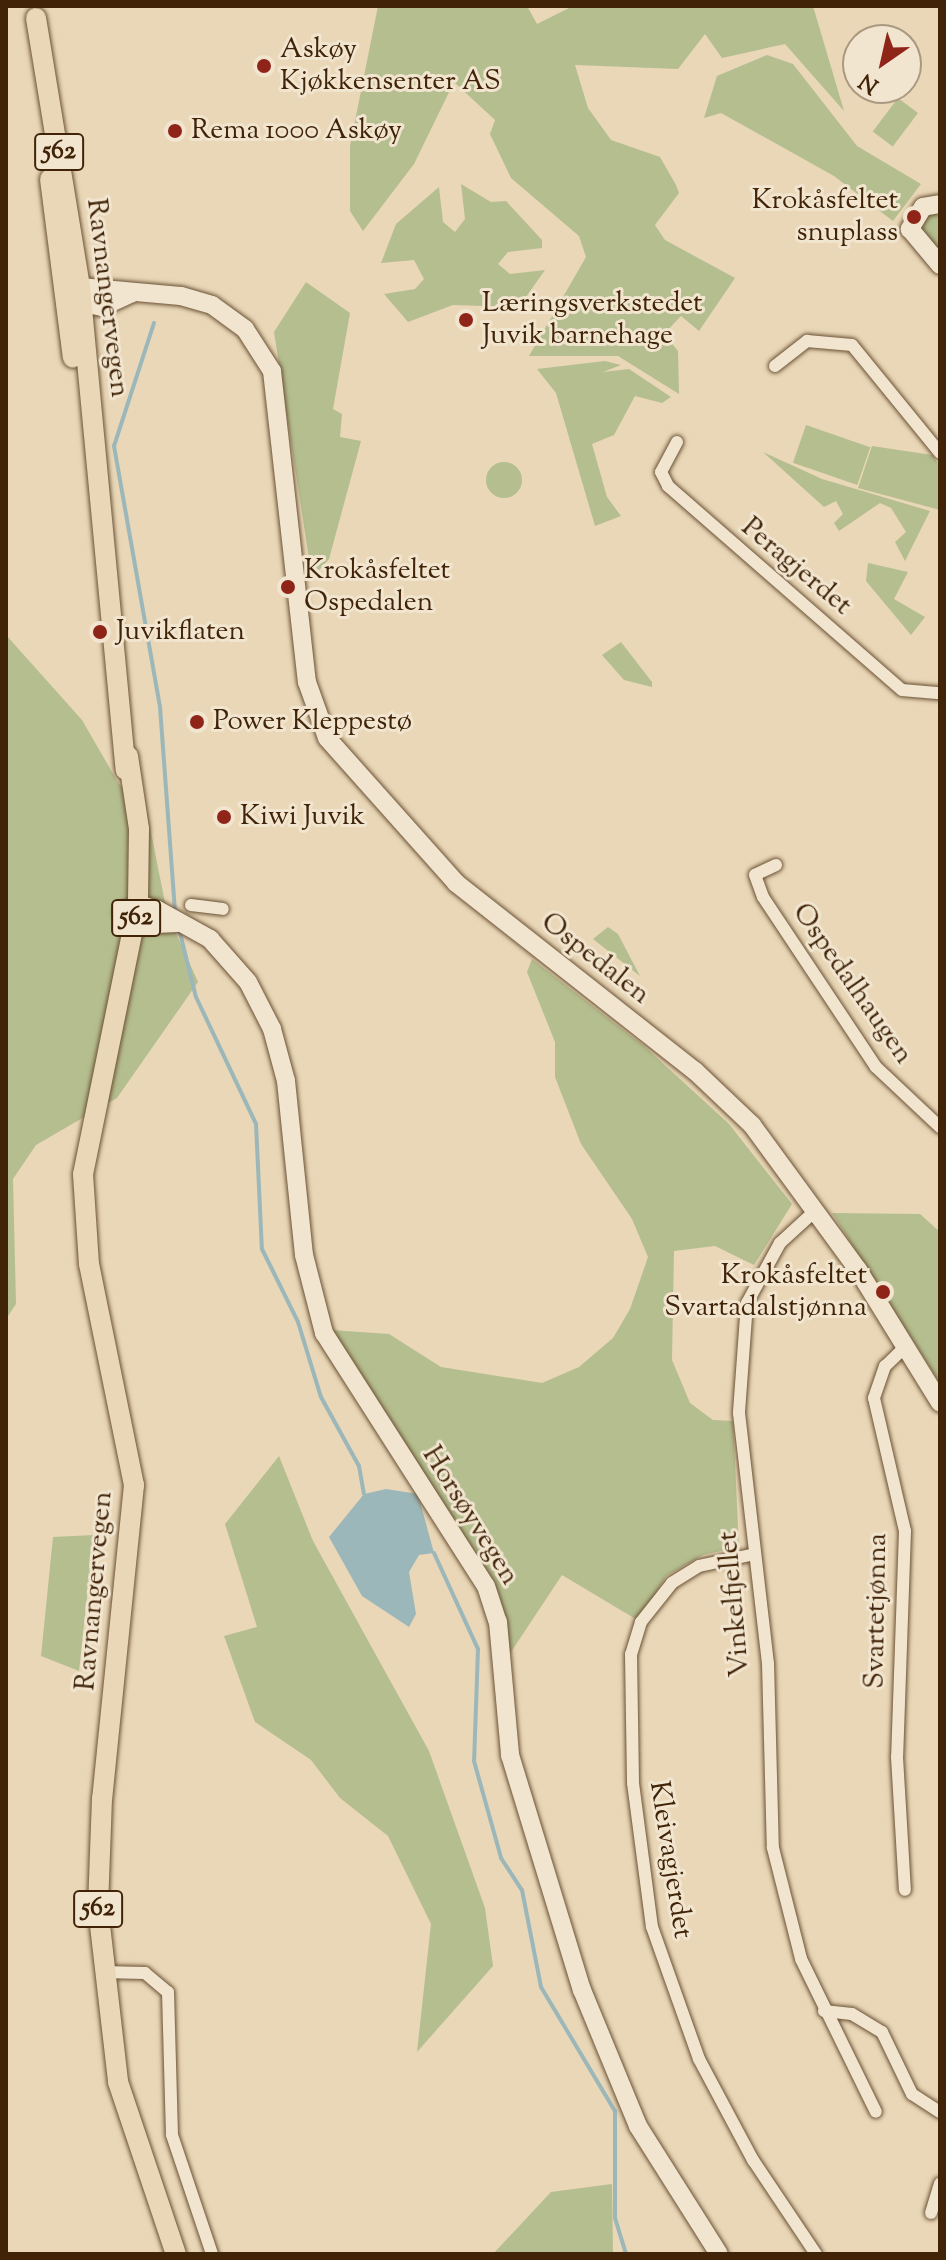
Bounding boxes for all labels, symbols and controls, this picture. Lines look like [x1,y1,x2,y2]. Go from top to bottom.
north arrow [842,24,922,104]
place label: Askøy Kjøkkensenter AS [280,33,501,99]
marker: Askøy Kjøkkensenter AS [255,57,273,75]
text: N [853,64,886,100]
place label: Rema 1000 Askøy [191,114,402,148]
marker: Rema 1000 Askøy [166,122,184,140]
road number: 562 [33,130,85,174]
place label: Krokåsfeltet snuplass [752,184,898,250]
street label: Ravnangervegen [78,197,136,399]
marker: Krokåsfeltet snuplass [905,208,923,226]
place label: Læringsverkstedet Juvik barnehage [482,287,703,353]
marker: Læringsverkstedet Juvik barnehage [457,311,475,329]
street label: Peragjerdet [734,511,858,623]
place label: Krokåsfeltet Ospedalen [304,554,450,620]
marker: Krokåsfeltet Ospedalen [279,578,297,596]
place label: Juvikflaten [116,615,245,649]
marker: Juvikflaten [91,623,109,641]
place label: Power Kleppestø [213,705,412,739]
marker: Power Kleppestø [188,713,206,731]
place label: Kiwi Juvik [240,800,365,834]
marker: Kiwi Juvik [215,808,233,826]
road number: 562 [110,896,162,940]
street label: Ospedalhaugen [784,897,920,1071]
street label: Ospedalen [534,906,656,1012]
place label: Krokåsfeltet Svartadalstjønna [664,1259,867,1325]
marker: Krokåsfeltet Svartadalstjønna [874,1283,892,1301]
street label: Horsøyvegen [414,1440,526,1592]
street label: Ravnangervegen [70,1490,120,1692]
street label: Vinkelfjellet [712,1530,758,1678]
street label: Svartetjønna [859,1533,895,1689]
street label: Kleivagjerdet [641,1779,699,1941]
road number: 562 [72,1887,124,1931]

